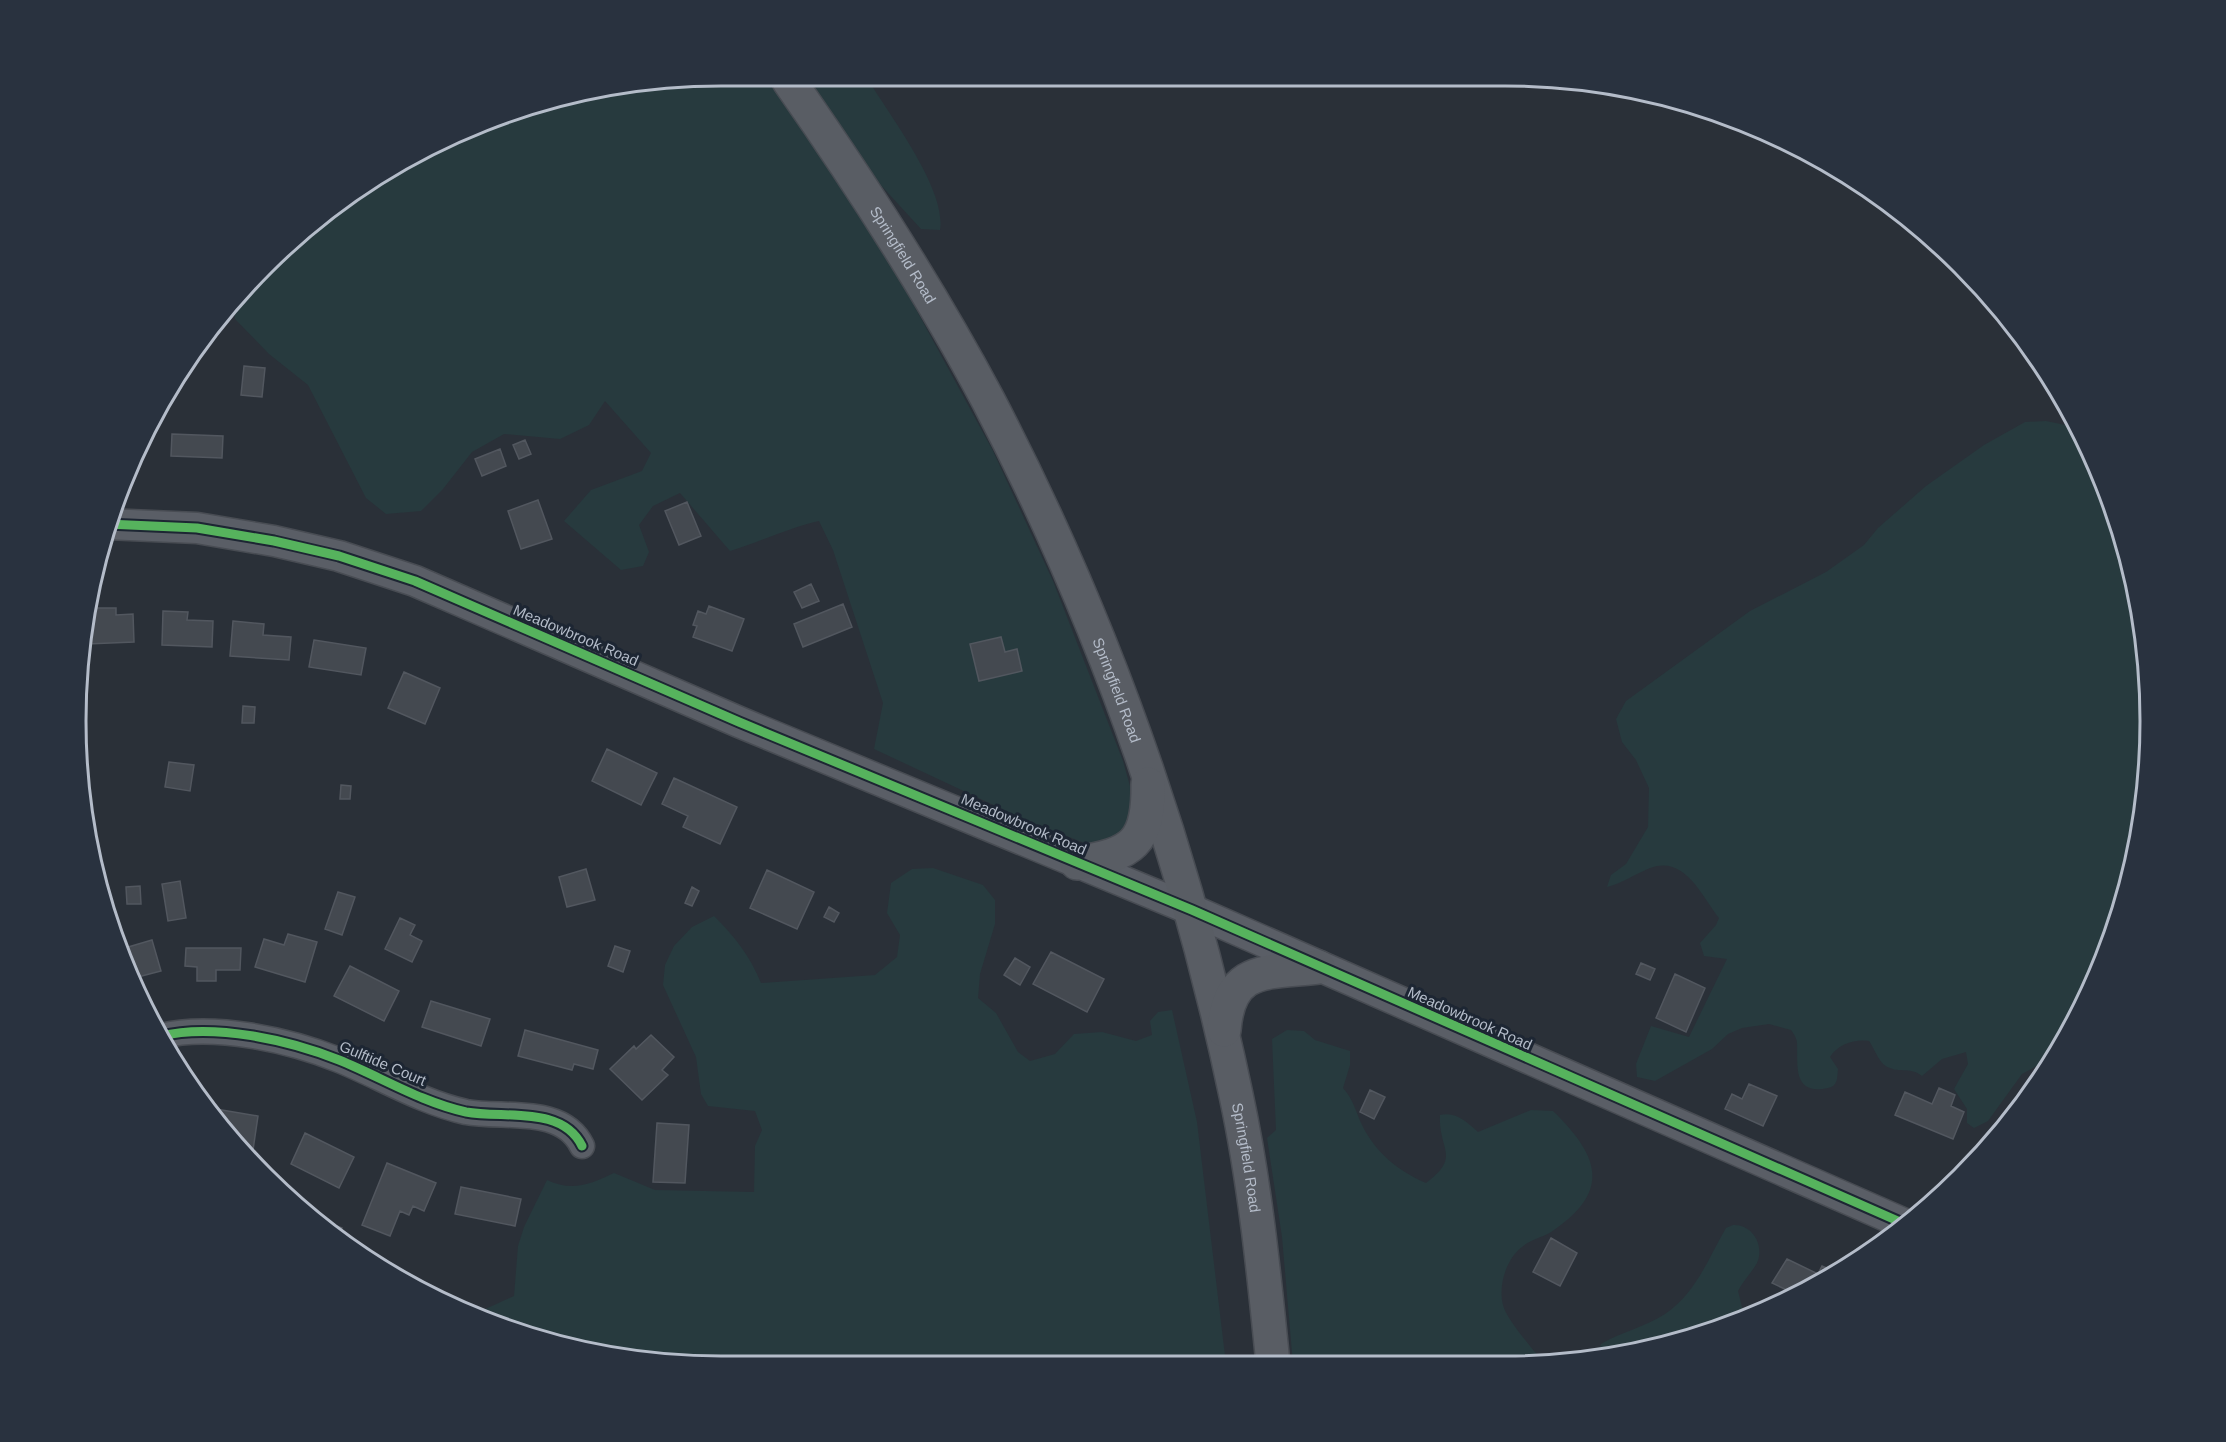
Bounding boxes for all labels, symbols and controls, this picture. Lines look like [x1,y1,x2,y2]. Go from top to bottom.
street label: Springfield Road [867,203,940,306]
street label: Meadowbrook Road [511,601,641,669]
street label: Springfield Road [1090,635,1145,745]
street label: Meadowbrook Road [959,790,1089,858]
street label: Meadowbrook Road [1405,983,1535,1053]
street label: Gulftide Court [337,1037,430,1089]
street label: Springfield Road [1229,1101,1265,1213]

